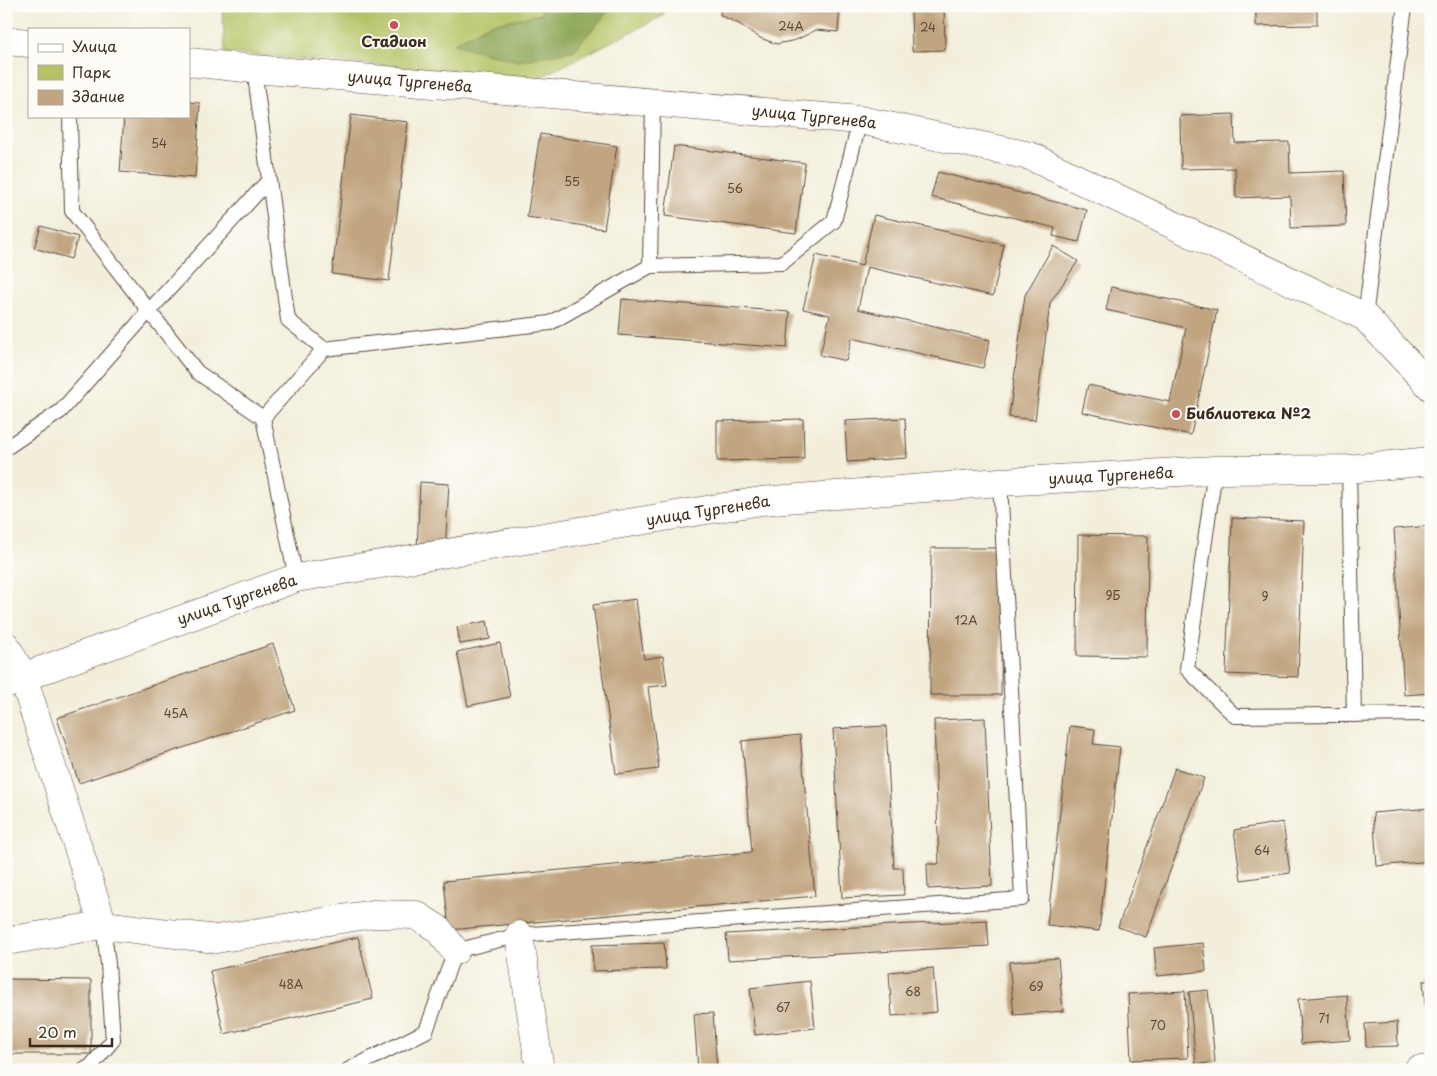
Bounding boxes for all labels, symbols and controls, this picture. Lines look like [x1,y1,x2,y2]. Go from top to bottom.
house number: 24А [778,17,804,35]
house number: 24 [920,18,936,36]
marker: Стадион [388,19,400,31]
legend [28,28,190,118]
place label: Стадион [361,29,427,52]
text: Улица [72,34,117,57]
text: Парк [72,60,111,83]
street label: улица Тургенева [347,64,474,97]
text: Здание [72,84,125,107]
street label: улица Тургенева [751,98,878,134]
house number: 54 [151,134,167,152]
house number: 55 [564,172,580,190]
house number: 56 [727,179,743,197]
place label: Библиотека №2 [1186,401,1312,424]
marker: Библиотека №2 [1170,408,1182,420]
street label: улица Тургенева [1048,460,1175,489]
street label: улица Тургенева [644,488,772,531]
street label: улица Тургенева [174,567,300,630]
house number: 9Б [1106,586,1121,604]
house number: 9 [1261,587,1269,605]
house number: 12А [954,611,978,629]
house number: 45А [164,704,188,722]
house number: 64 [1254,841,1270,859]
house number: 48А [279,975,303,993]
house number: 69 [1028,977,1044,995]
house number: 68 [905,982,921,1000]
house number: 67 [776,998,791,1016]
house number: 71 [1318,1009,1330,1027]
scale bar [30,1016,112,1048]
house number: 70 [1150,1016,1166,1034]
text: 20 m [38,1020,77,1043]

